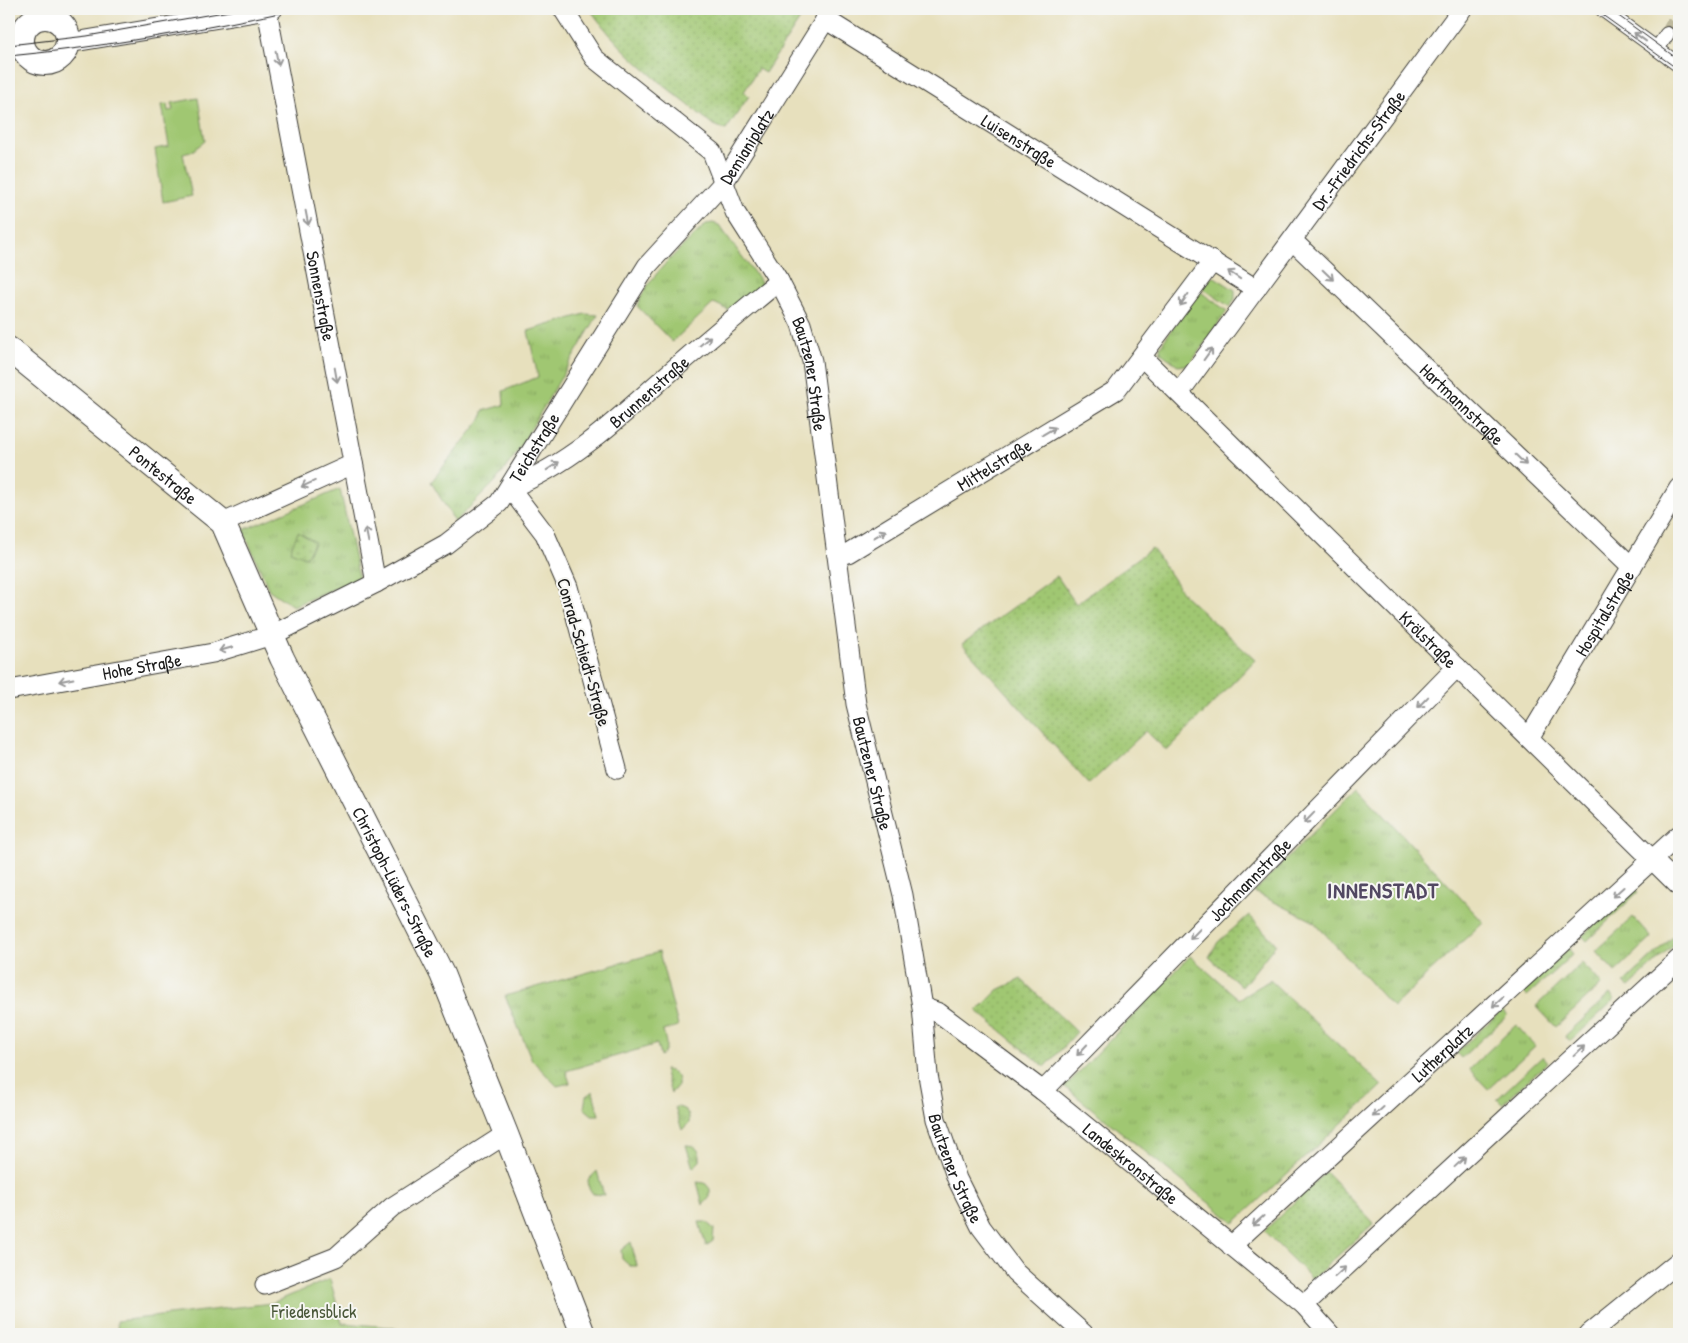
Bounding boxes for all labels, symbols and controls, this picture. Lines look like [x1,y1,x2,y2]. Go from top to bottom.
one-way arrow [1633,32,1647,42]
one-way arrow [272,49,282,65]
street label: Dr.-Friedrichs-Straße [1306,85,1411,215]
street label: Demianiplatz [713,103,780,189]
street label: Luisenstraße [977,108,1061,173]
one-way arrow [302,209,312,225]
street label: Sonnenstraße [301,249,342,343]
one-way arrow [1322,269,1334,281]
one-way arrow [1228,270,1242,280]
one-way arrow [1179,293,1190,306]
street label: Bautzener Straße [787,312,833,432]
one-way arrow [699,335,712,347]
one-way arrow [1203,347,1213,361]
street label: Brunnenstraße [603,349,694,434]
street label: Hartmannstraße [1415,357,1510,450]
one-way arrow [332,367,342,383]
street label: Teichstraße [502,408,565,487]
one-way arrow [1041,426,1055,436]
street label: Mittelstraße [952,432,1036,496]
street label: Pontestraße [124,439,203,510]
one-way arrow [1515,454,1527,466]
one-way arrow [545,461,559,471]
one-way arrow [301,480,316,489]
one-way arrow [361,527,371,543]
one-way arrow [872,528,886,538]
street label: Hospitalstraße [1569,565,1640,661]
street label: Conrad-Schiedt-Straße [551,575,617,729]
street label: Krölstraße [1394,605,1463,673]
one-way arrow [218,645,234,655]
street label: Hohe Straße [100,646,183,685]
one-way arrow [59,676,75,686]
one-way arrow [1417,695,1429,708]
street label: Bautzener Straße [847,714,899,833]
street label: Christoph-Lüders-Straße [347,802,444,961]
one-way arrow [1303,811,1315,824]
street label: Jochmannstraße [1203,832,1296,927]
district label: INNENSTADT [1327,875,1439,905]
one-way arrow [1611,886,1624,898]
one-way arrow [1189,927,1201,940]
one-way arrow [1491,996,1504,1008]
street label: Lutherplatz [1406,1018,1478,1087]
one-way arrow [1076,1044,1088,1057]
one-way arrow [1573,1045,1585,1057]
one-way arrow [1371,1106,1384,1118]
street label: Bautzener Straße [923,1112,989,1227]
street label: Landeskronstraße [1078,1117,1184,1210]
one-way arrow [1453,1156,1466,1168]
one-way arrow [1251,1215,1264,1227]
one-way arrow [1334,1266,1347,1278]
park label: Friedensblick [271,1299,357,1324]

